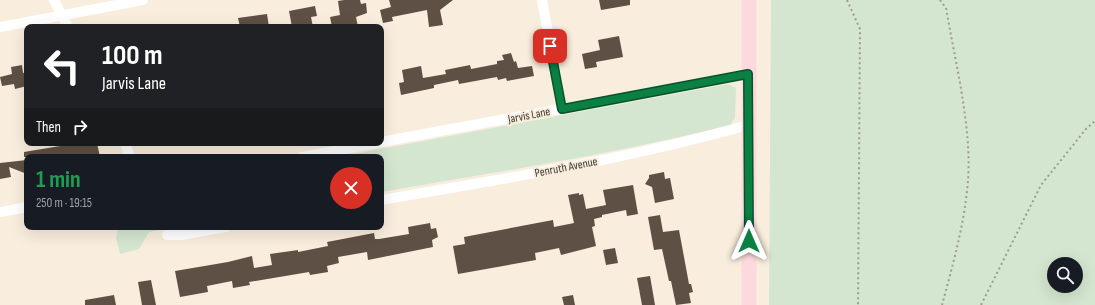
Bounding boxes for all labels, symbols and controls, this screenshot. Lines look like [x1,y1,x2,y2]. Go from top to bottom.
pin [533,29,567,63]
icon: arrive [539,35,561,57]
text: 100 m [102,39,163,72]
icon: left [36,40,88,92]
text: Jarvis Lane [102,73,166,94]
street label: Jarvis Lane [506,104,552,127]
icon: right [69,116,91,138]
text: Then [36,118,61,137]
street label: Penruth Avenue [533,154,599,181]
text: 1 min [36,165,81,194]
button: close [330,167,372,209]
text: 250 m · 19:15 [36,195,92,211]
position arrow [728,220,770,262]
map controls [1047,257,1083,293]
button: search [1047,257,1083,293]

